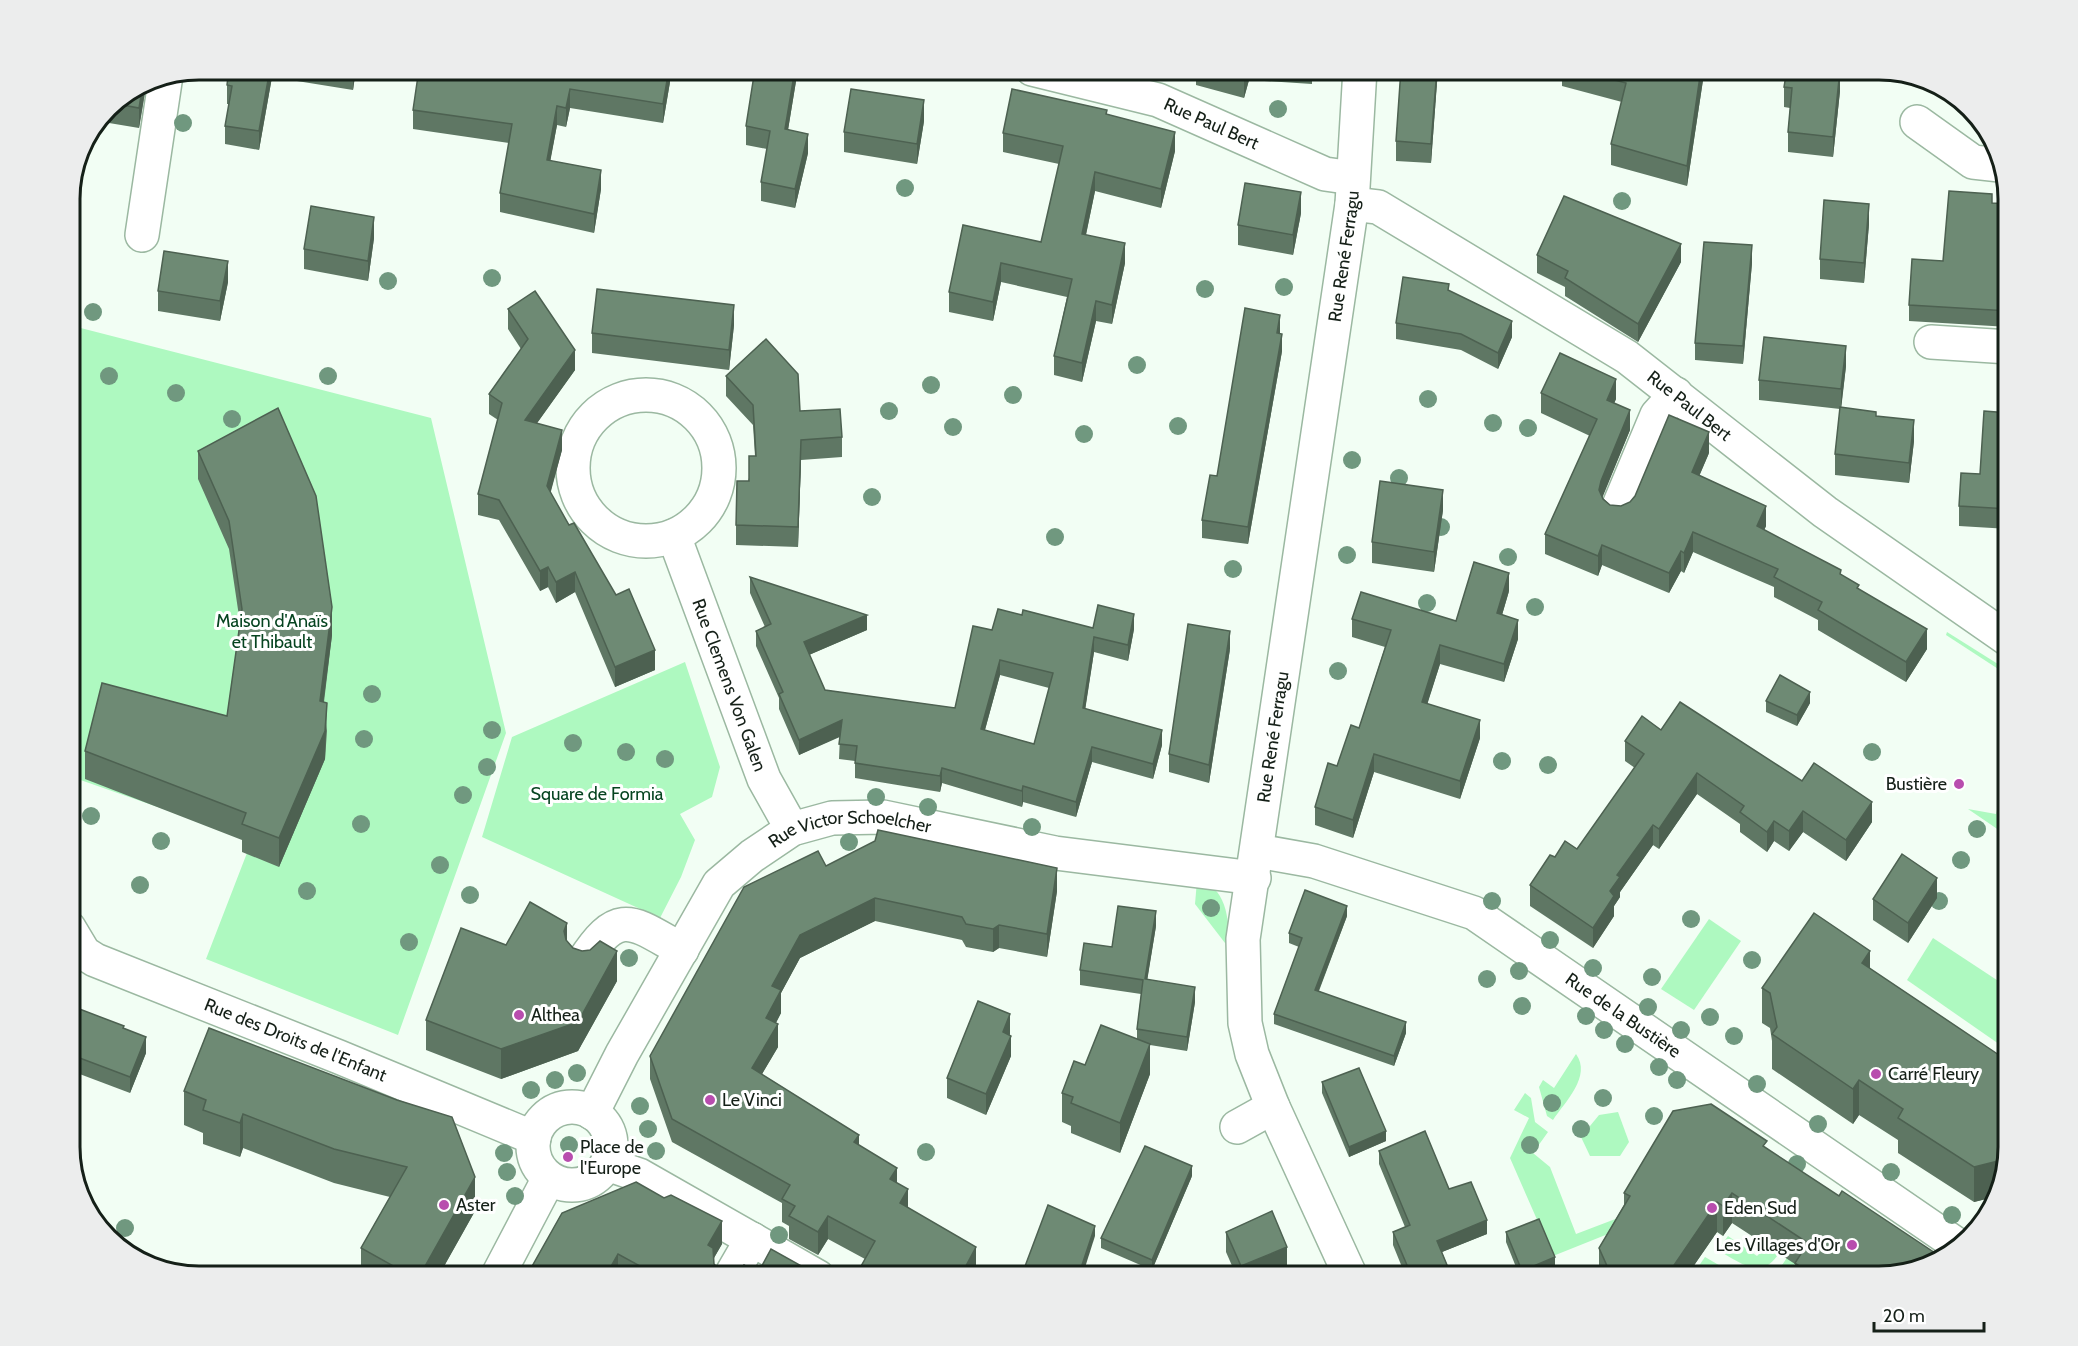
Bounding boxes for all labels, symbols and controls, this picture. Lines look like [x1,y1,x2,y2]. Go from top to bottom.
street label: Rue Paul Bert [1160,93,1262,154]
street label: Rue René Ferragu [1324,190,1364,324]
street label: Rue Paul Bert [1643,366,1736,446]
street label: Rue Clemens Von Galen [687,596,771,775]
park label: Maison d'Anaïs et Thibault [216,610,328,653]
street label: Rue René Ferragu [1252,670,1294,804]
place label: Bustière [1886,773,1947,795]
marker: Bustière [1952,777,1966,791]
park label: Square de Formia [530,783,664,805]
street label: Rue Victor Schoelcher [764,806,933,853]
street label: Rue de la Bustière [1561,968,1685,1063]
street label: Rue des Droits de l'Enfant [201,994,390,1087]
place label: Althea [531,1004,580,1026]
marker: Althea [512,1008,526,1022]
place label: Carré Fleury [1888,1063,1979,1085]
marker: Carré Fleury [1869,1067,1883,1081]
place label: Le Vinci [722,1089,782,1111]
marker: Le Vinci [703,1093,717,1107]
place label: Place de l'Europe [580,1136,644,1179]
marker: Place de l'Europe [561,1150,575,1164]
place label: Aster [456,1194,496,1216]
place label: Eden Sud [1724,1197,1797,1219]
marker: Aster [437,1198,451,1212]
marker: Eden Sud [1705,1201,1719,1215]
place label: Les Villages d'Or [1716,1234,1840,1256]
marker: Les Villages d'Or [1845,1238,1859,1252]
scale bar [1874,1295,1984,1333]
text: 20 m [1883,1305,1925,1327]

